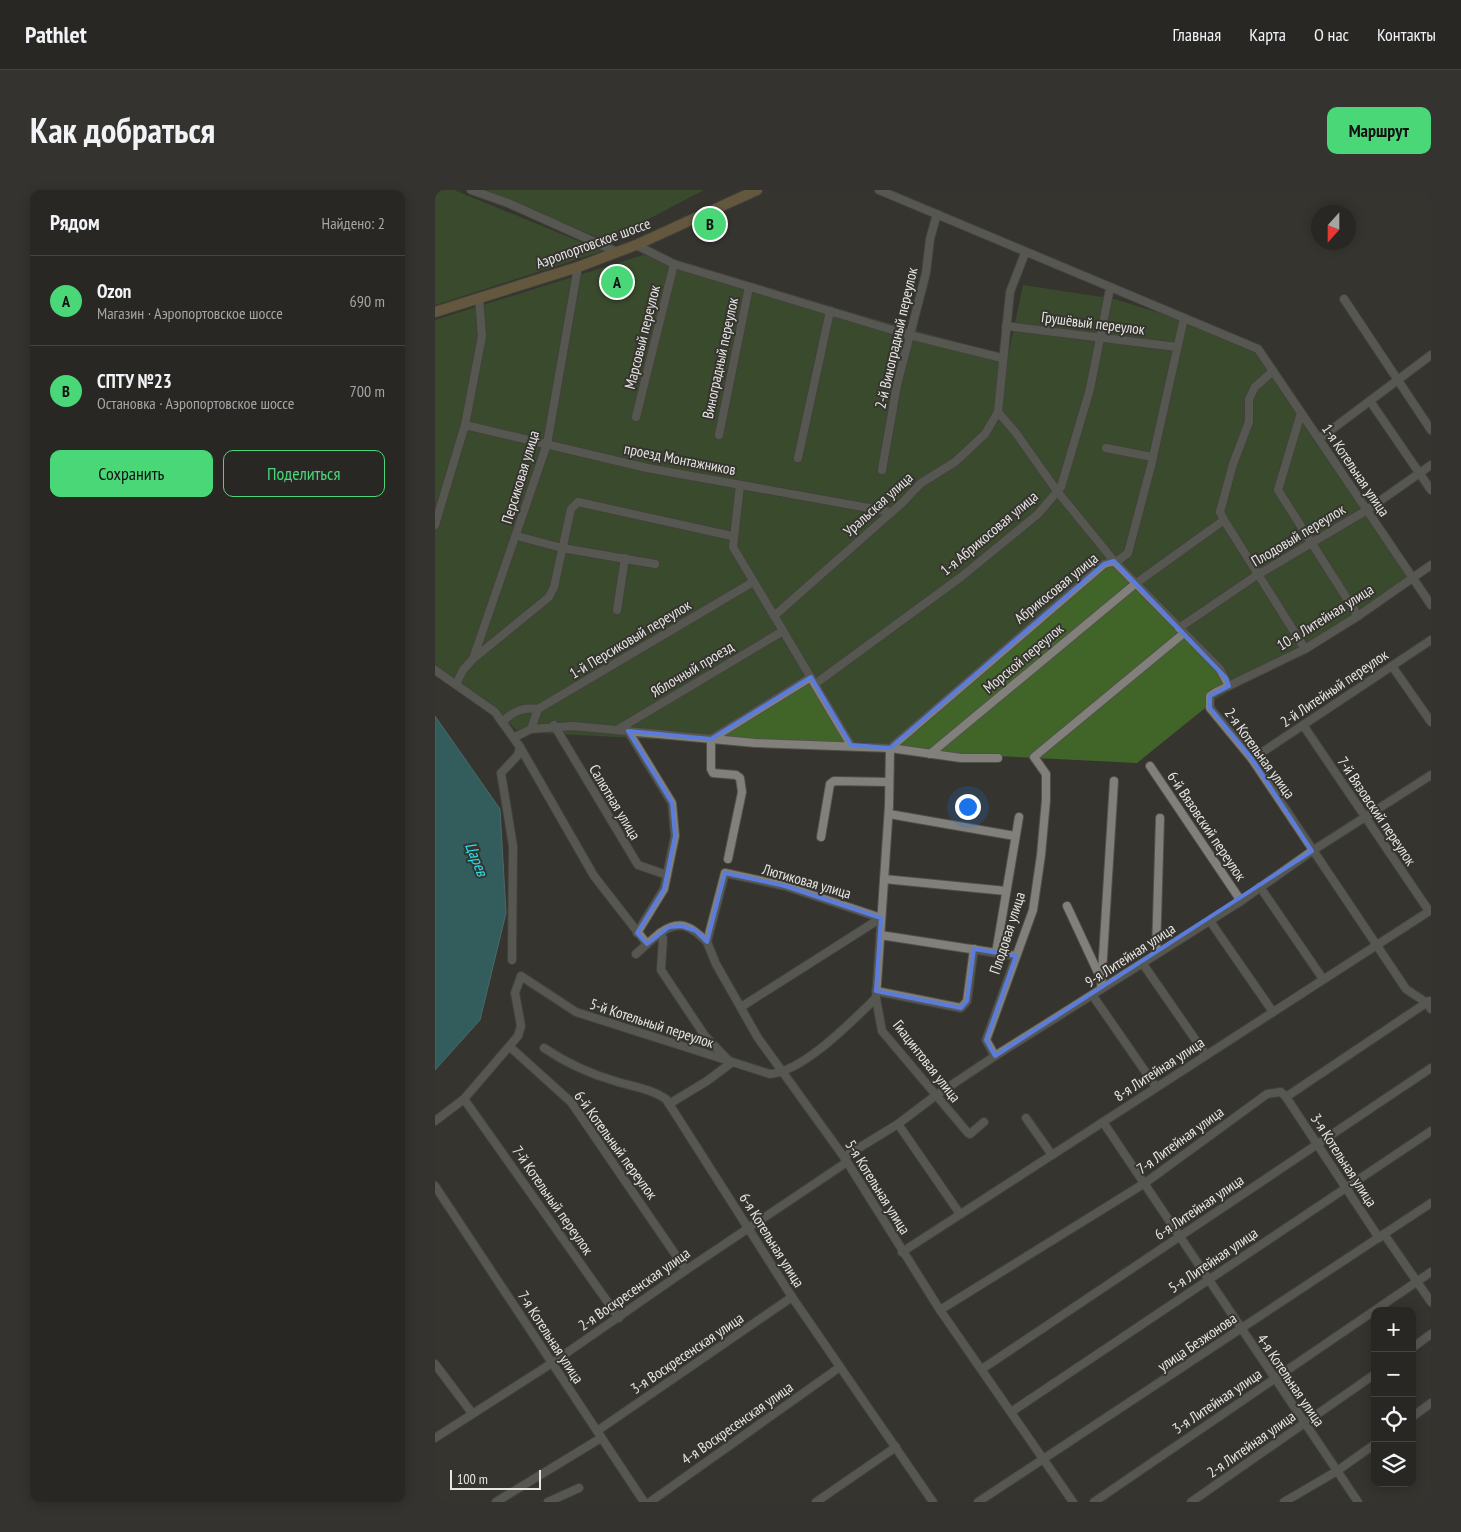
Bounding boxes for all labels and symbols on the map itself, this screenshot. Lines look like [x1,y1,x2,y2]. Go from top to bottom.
pin: B [694,205,726,243]
north arrow [1311,205,1356,250]
street label: Аэропортовское шоссе [533,213,653,273]
pin: A [601,263,633,301]
street label: 2-й Виноградный переулок [871,265,922,410]
street label: Марсовый переулок [620,283,664,391]
street label: Виноградный переулок [698,295,742,420]
street label: Грушёвый переулок [1040,307,1146,339]
street label: 1-я Котельная улица [1318,420,1394,520]
street label: Персиковая улица [497,428,543,526]
street label: проезд Монтажников [623,439,737,479]
street label: Уральская улица [839,468,917,540]
street label: 1-я Абрикосовая улица [936,487,1042,579]
street label: Плодовый переулок [1247,499,1349,571]
street label: Абрикосовая улица [1010,548,1102,628]
street label: 10-я Литейная улица [1273,580,1377,654]
street label: 1-й Персиковый переулок [566,595,694,683]
street label: Морской переулок [979,619,1067,697]
street label: Яблочный проезд [647,637,737,701]
street label: 2-й Литейный переулок [1277,645,1392,731]
street label: 2-я Котельная улица [1221,704,1299,802]
street label: 7-й Вязовский переулок [1334,753,1421,869]
street label: Салютная улица [585,761,645,843]
street label: 6-й Вязовский переулок [1163,768,1251,885]
your location [955,794,981,820]
water label: Царев [461,839,493,881]
street label: Лютиковая улица [760,859,854,903]
street label: Плодовая улица [985,890,1029,976]
street label: 9-я Литейная улица [1081,919,1179,991]
street label: 5-й Котельный переулок [587,994,717,1052]
street label: Гиацинтовая улица [889,1016,965,1106]
street label: 8-я Литейная улица [1110,1033,1208,1105]
street label: 6-й Котельный переулок [570,1087,662,1203]
street label: 7-я Литейная улица [1133,1102,1227,1178]
street label: 3-я Котельная улица [1307,1110,1381,1210]
street label: 5-я Котельная улица [841,1136,915,1238]
street label: 7-й Котельный переулок [508,1142,598,1258]
street label: 6-я Литейная улица [1151,1170,1247,1244]
street label: 6-я Котельная улица [735,1189,809,1291]
street label: 5-я Литейная улица [1165,1223,1261,1297]
street label: 2-я Воскресенская улица [574,1243,694,1335]
street label: 7-я Котельная улица [514,1287,588,1387]
street label: 3-я Воскресенская улица [627,1308,747,1398]
street label: улица Безжонова [1154,1309,1240,1375]
street label: 4-я Котельная улица [1253,1330,1329,1430]
street label: 3-я Литейная улица [1169,1364,1265,1438]
street label: 4-я Воскресенская улица [677,1377,797,1469]
street label: 2-я Литейная улица [1203,1406,1299,1482]
scale bar [450,1467,541,1490]

